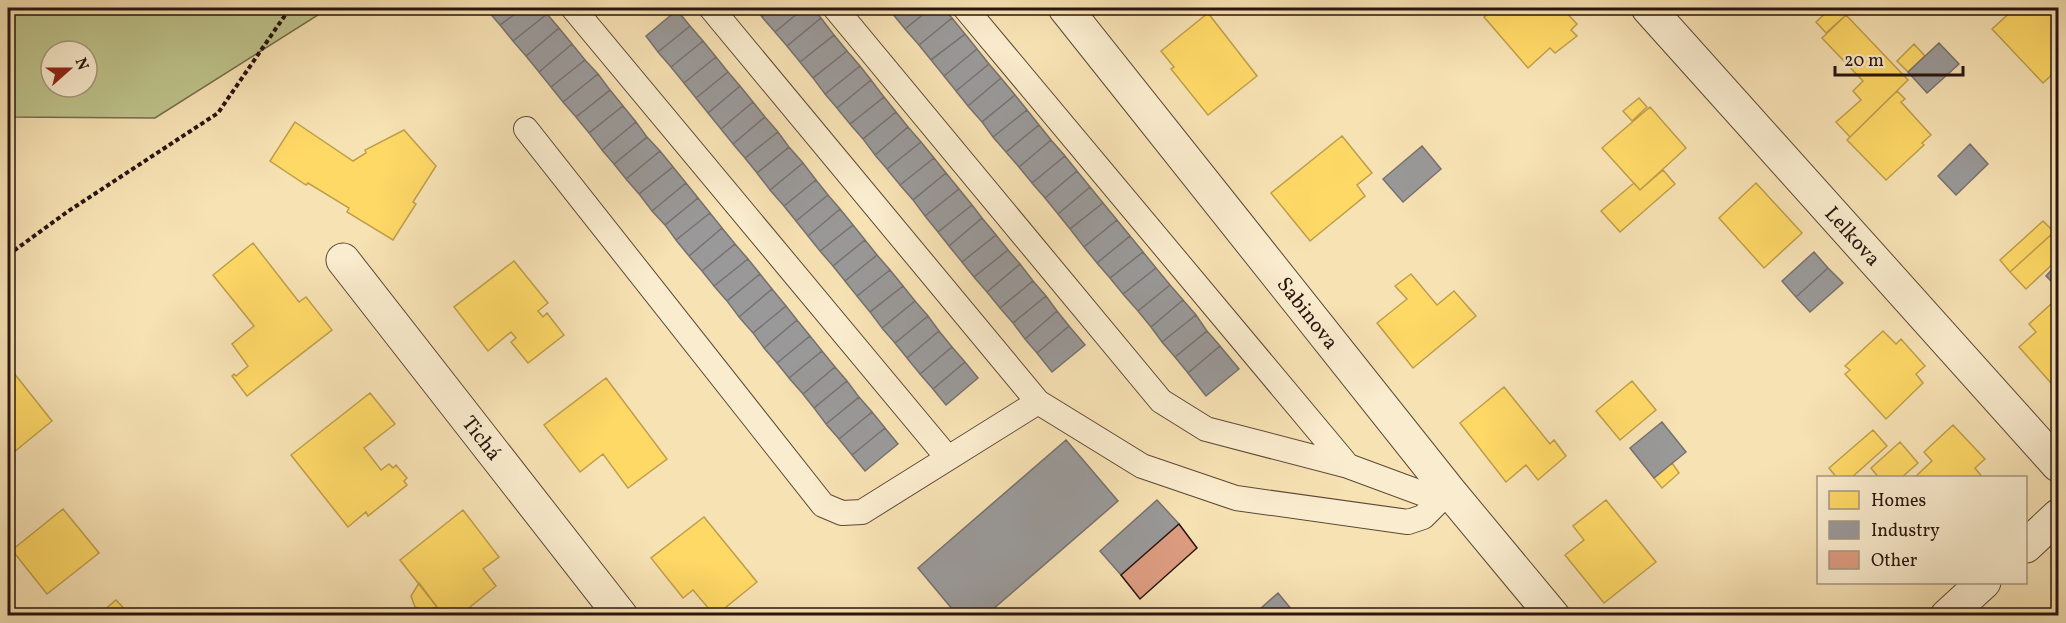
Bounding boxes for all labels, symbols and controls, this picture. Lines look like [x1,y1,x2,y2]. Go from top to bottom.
north arrow [39,39,99,99]
scale bar [1835,39,1962,77]
text: 20 m [1844,49,1884,74]
text: N [69,55,94,74]
street label: Lelkova [1817,201,1887,273]
street label: Sabinova [1269,272,1344,356]
street label: Tichá [454,411,507,467]
legend [1817,476,2027,584]
text: Homes [1871,489,1926,514]
text: Industry [1871,519,1940,544]
text: Other [1871,549,1918,574]

